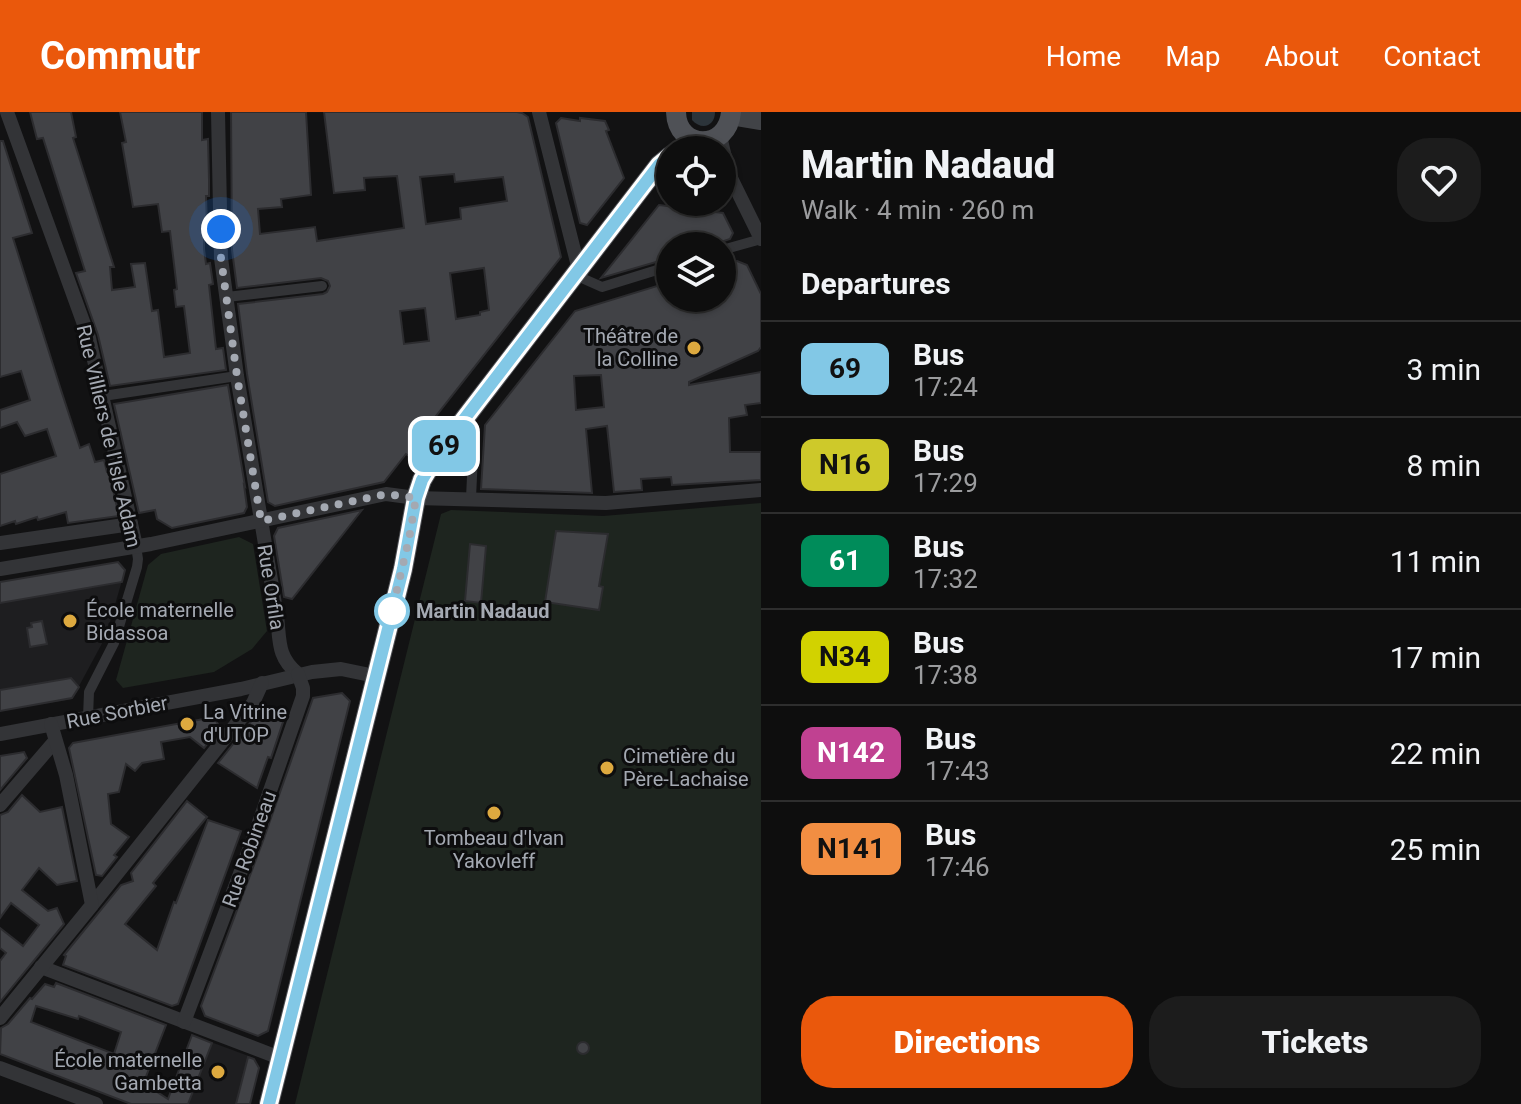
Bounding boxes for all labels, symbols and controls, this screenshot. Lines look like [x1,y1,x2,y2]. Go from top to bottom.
text: Commutr [40,34,200,78]
text: Home [1046,40,1121,73]
text: Map [1165,40,1221,73]
text: About [1265,40,1339,73]
text: Contact [1383,40,1481,73]
map controls [656,136,736,312]
button: locate [656,136,736,216]
button: heart [1397,138,1481,222]
text: Martin Nadaud [801,143,1055,187]
text: Walk · 4 min · 260 m [801,195,1034,225]
your location [201,209,241,249]
button: layers [656,232,736,312]
text: Departures [801,266,951,301]
street label: Rue Villiers de l'Isle Adam [72,322,146,550]
place label: Théâtre de la Colline [583,324,678,371]
text: Bus [913,337,964,372]
marker: Théâtre de la Colline [685,339,703,357]
text: 69 [829,352,861,385]
text: 3 min [1407,352,1481,387]
text: 17:24 [913,372,978,402]
line badge: 69 [408,420,480,472]
text: 69 [428,429,460,462]
text: Bus [913,433,964,468]
text: N16 [819,448,871,481]
text: 8 min [1407,448,1481,483]
text: 17:29 [913,468,978,498]
text: Bus [913,529,964,564]
street label: Rue Orfila [252,543,290,631]
text: 61 [829,544,861,577]
text: 11 min [1390,544,1481,579]
text: 17:32 [913,564,978,594]
marker: Martin Nadaud [375,594,409,628]
place label: École maternelle Bidassoa [86,598,234,645]
place label: Martin Nadaud [416,599,550,623]
marker: École maternelle Bidassoa [61,612,79,630]
text: Bus [913,625,964,660]
text: N34 [819,640,871,673]
text: 17 min [1390,640,1481,675]
text: 17:38 [913,660,978,690]
street label: Rue Sorbier [64,690,170,734]
place label: La Vitrine d'UTOP [203,700,287,747]
marker: La Vitrine d'UTOP [178,715,196,733]
text: Bus [925,721,976,756]
text: N142 [817,736,885,769]
text: 22 min [1390,736,1481,771]
place label: Cimetière du Père-Lachaise [623,744,749,791]
text: 17:43 [925,756,990,786]
marker: Cimetière du Père-Lachaise [598,759,616,777]
street label: Rue Robineau [217,787,281,911]
marker: Tombeau d'Ivan Yakovleff [485,804,503,822]
text: Bus [925,817,976,852]
place label: Tombeau d'Ivan Yakovleff [424,826,564,873]
text: N141 [817,832,885,865]
text: 25 min [1390,832,1481,867]
text: 17:46 [925,852,990,882]
button: Directions [801,996,1133,1088]
button: Tickets [1149,996,1481,1088]
place label: École maternelle Gambetta [54,1048,202,1095]
marker: École maternelle Gambetta [209,1063,227,1081]

